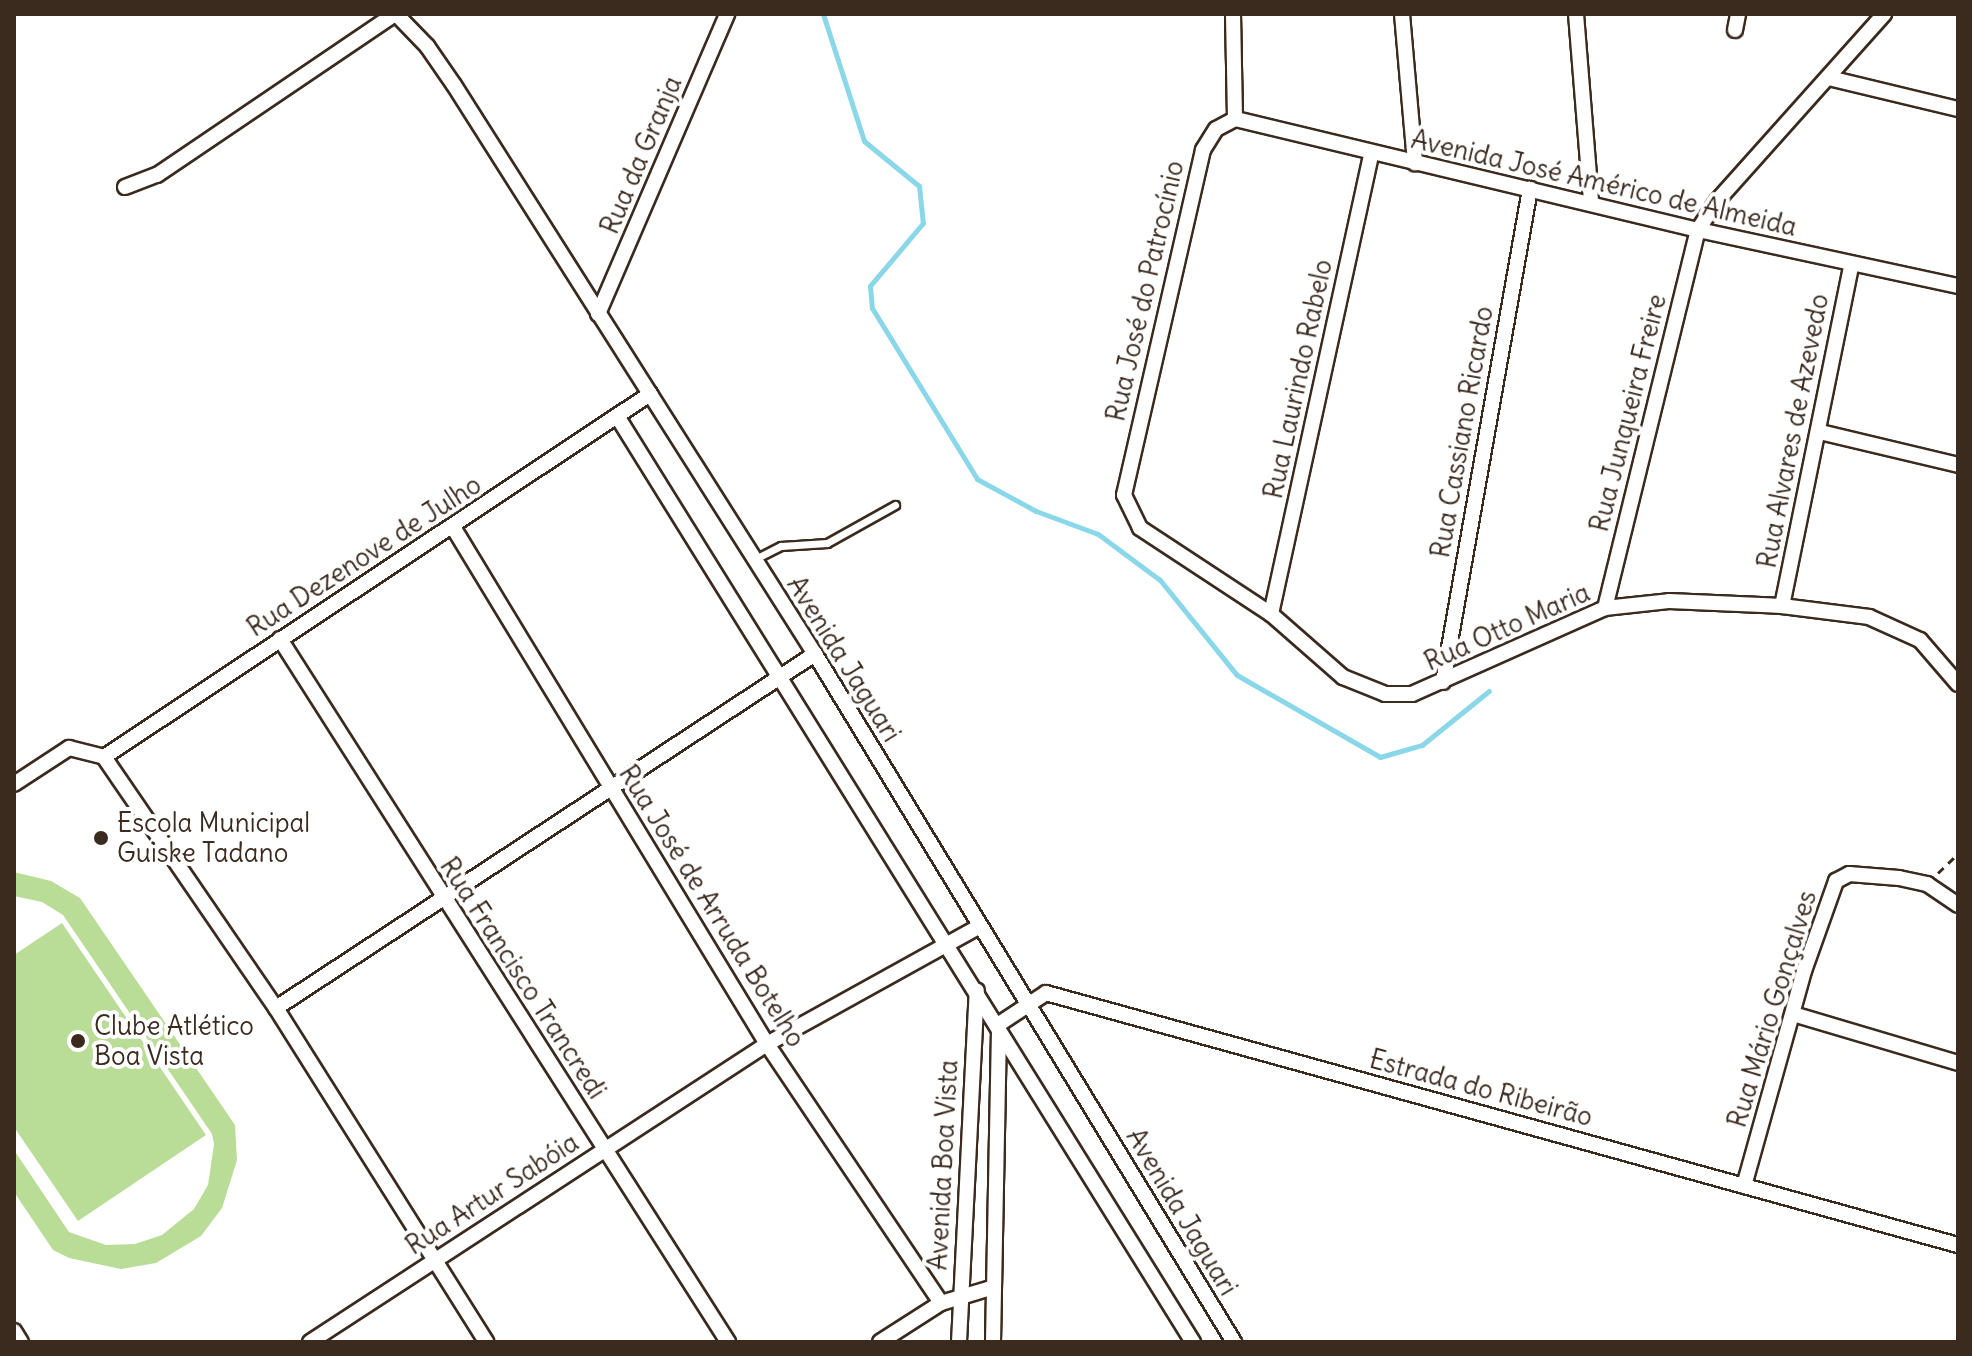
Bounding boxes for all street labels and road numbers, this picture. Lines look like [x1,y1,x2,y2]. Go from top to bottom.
street label: Rua da Granja [594,71,688,239]
street label: Avenida José Américo de Almeida [1408,123,1800,243]
street label: Rua José do Patrocínio [1100,158,1190,424]
street label: Rua Laurindo Rabelo [1257,256,1339,502]
street label: Rua Junqueira Freire [1583,291,1673,535]
street label: Rua Alvares de Azevedo [1751,291,1835,571]
street label: Rua Cassiano Ricardo [1425,304,1499,560]
street label: Rua Dezenove de Julho [241,469,487,643]
street label: Avenida Jaguari [781,571,907,747]
street label: Rua Otto Maria [1419,577,1595,677]
street label: Rua José de Arruda Botelho [612,759,812,1053]
street label: Rua Francisco Trancredi [433,852,613,1104]
street label: Rua Mário Gonçalves [1721,887,1823,1131]
street label: Estrada do Ribeirão [1366,1043,1596,1133]
street label: Avenida Boa Vista [922,1059,964,1271]
street label: Avenida Jaguari [1120,1123,1244,1301]
street label: Rua Artur Sabóia [400,1127,584,1261]

